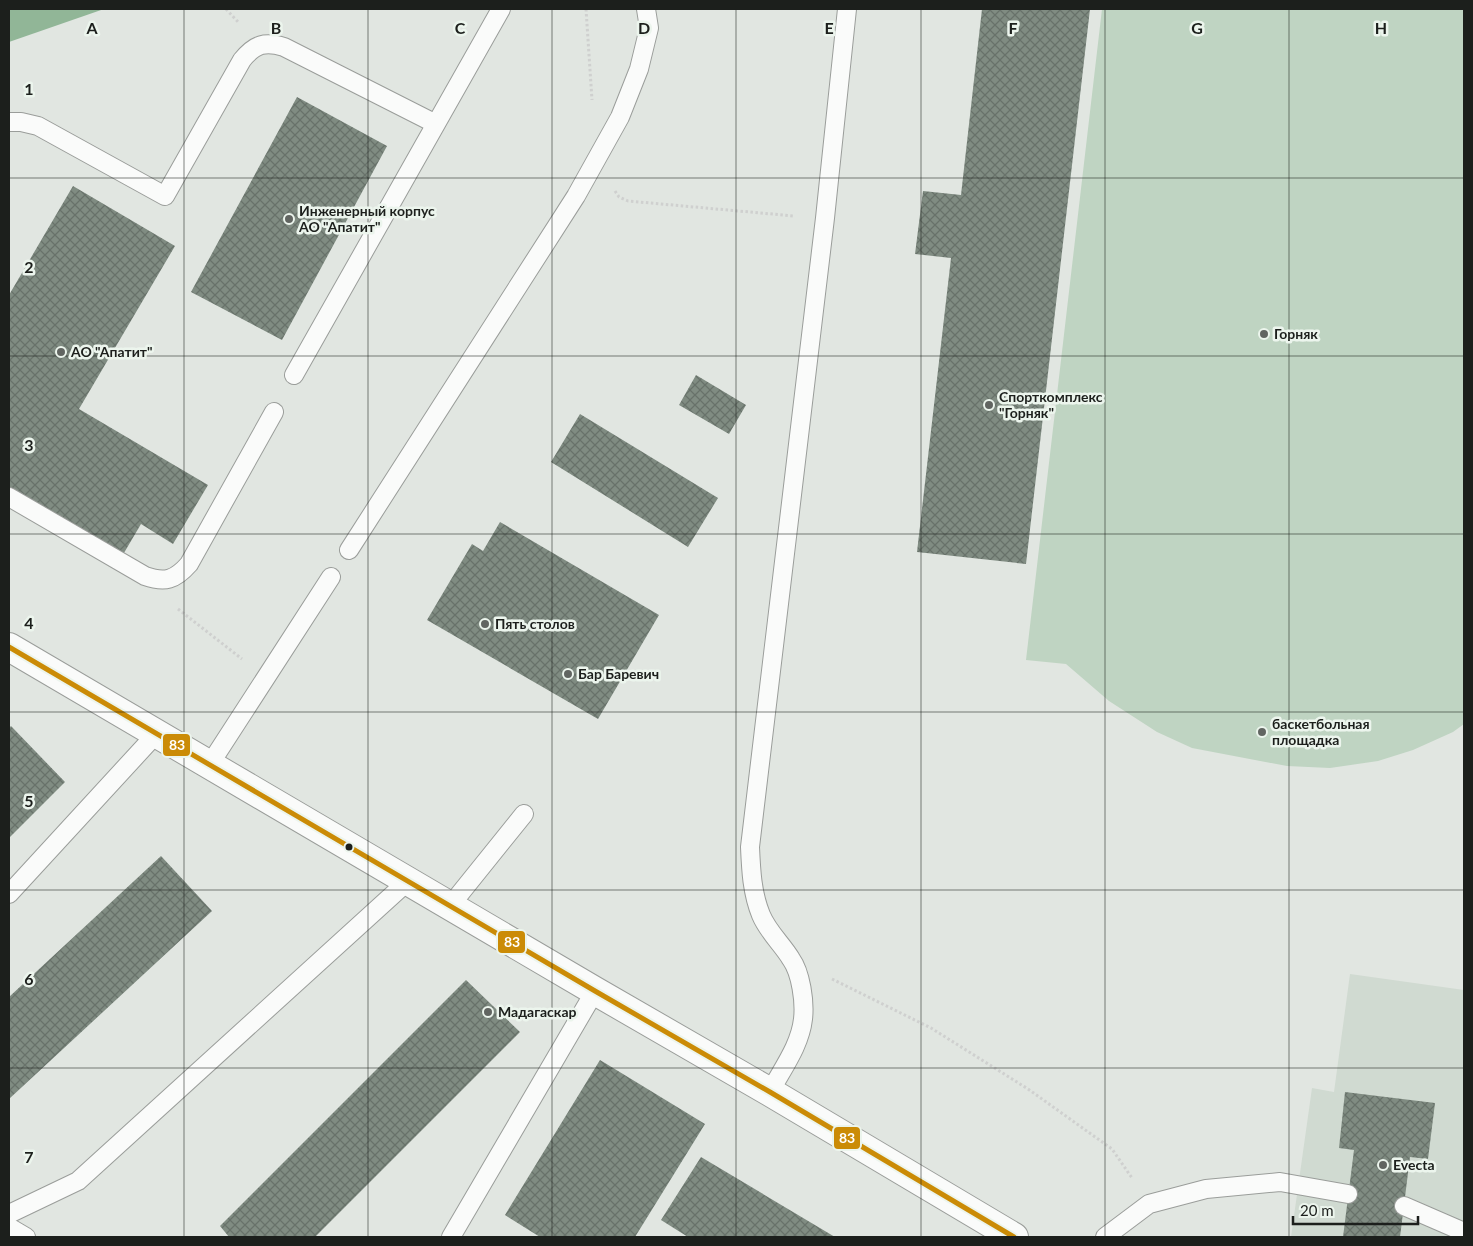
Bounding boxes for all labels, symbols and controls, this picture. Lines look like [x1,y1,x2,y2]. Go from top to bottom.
text: A [85,18,98,37]
text: B [271,18,281,37]
text: C [455,18,466,37]
text: D [638,18,650,37]
text: E [824,18,834,37]
text: F [1008,18,1018,37]
text: G [1191,18,1203,37]
text: H [1375,18,1387,37]
text: 1 [24,79,34,98]
place label: Инженерный корпус АО "Апатит" [298,202,435,235]
marker: Инженерный корпус АО "Апатит" [283,213,295,225]
text: 2 [24,257,34,276]
place label: Горняк [1274,325,1318,342]
marker: Горняк [1258,328,1270,340]
place label: АО "Апатит" [70,343,153,360]
marker: АО "Апатит" [55,346,67,358]
place label: Спорткомплекс "Горняк" [999,388,1103,421]
marker: Спорткомплекс "Горняк" [983,399,995,411]
text: 3 [24,435,34,454]
text: 4 [24,613,34,632]
place label: Пять столов [495,615,575,632]
marker: Пять столов [479,618,491,630]
place label: Бар Баревич [578,665,659,682]
marker: Бар Баревич [562,668,574,680]
place label: баскетбольная площадка [1272,715,1370,748]
marker: баскетбольная площадка [1256,726,1268,738]
line badge: 83 [162,733,191,757]
text: 83 [169,736,185,753]
text: 5 [24,791,34,810]
unlabelled marker [344,842,354,852]
line badge: 83 [497,930,526,954]
text: 83 [504,933,520,950]
text: 6 [24,969,34,988]
place label: Мадагаскар [498,1003,577,1020]
marker: Мадагаскар [482,1006,494,1018]
line badge: 83 [833,1126,861,1150]
text: 83 [839,1129,855,1146]
text: 7 [24,1147,34,1166]
place label: Evecta [1393,1156,1435,1173]
marker: Evecta [1377,1159,1389,1171]
scale bar [1293,1194,1418,1226]
text: 20 m [1300,1201,1334,1219]

